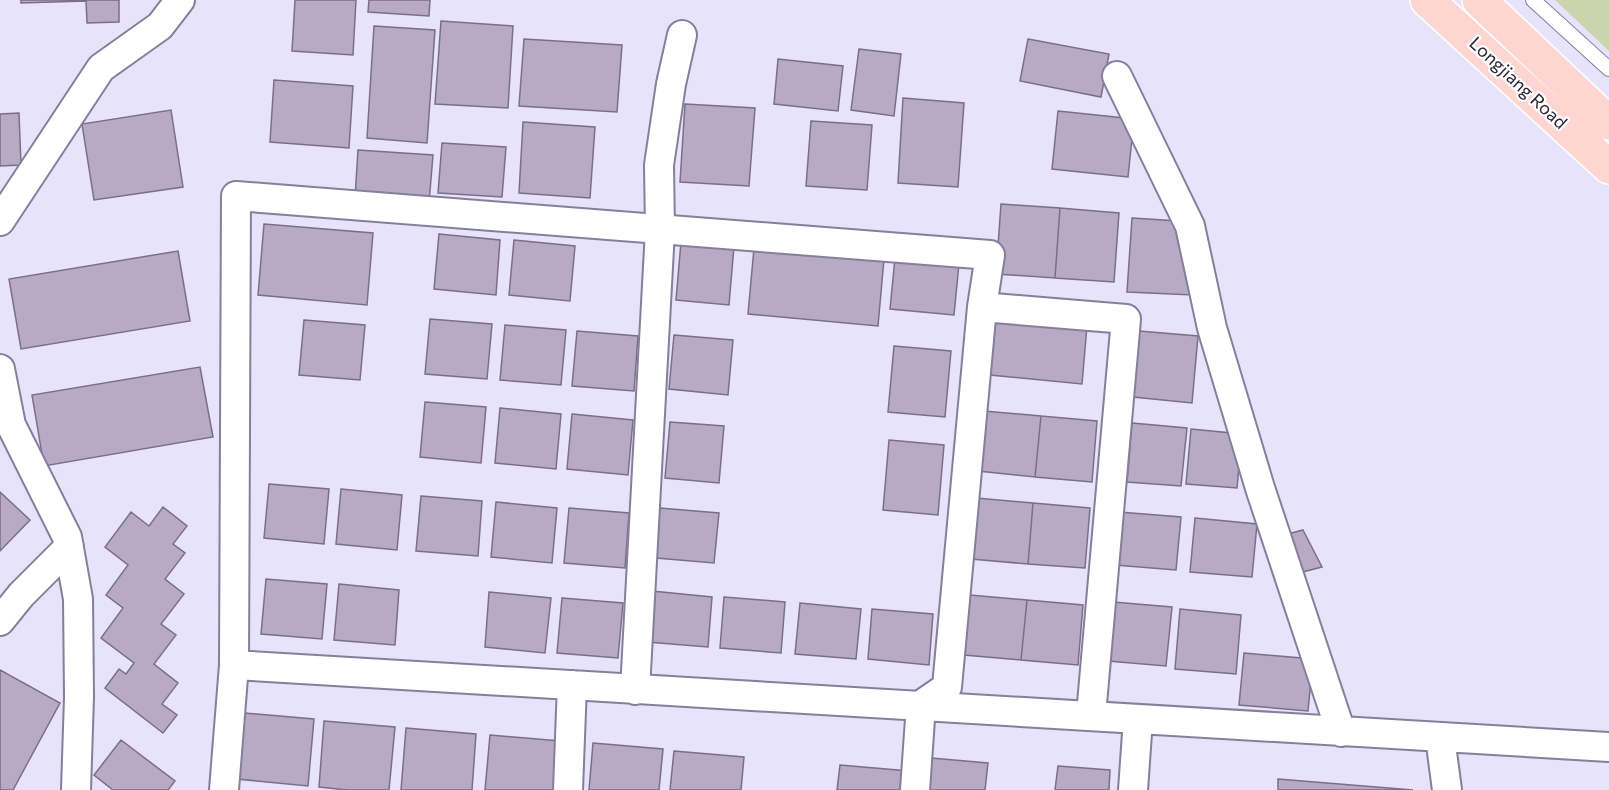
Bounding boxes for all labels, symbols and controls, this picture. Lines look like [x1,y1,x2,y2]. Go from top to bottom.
street label: Longjiang Road [1465,31,1572,133]

